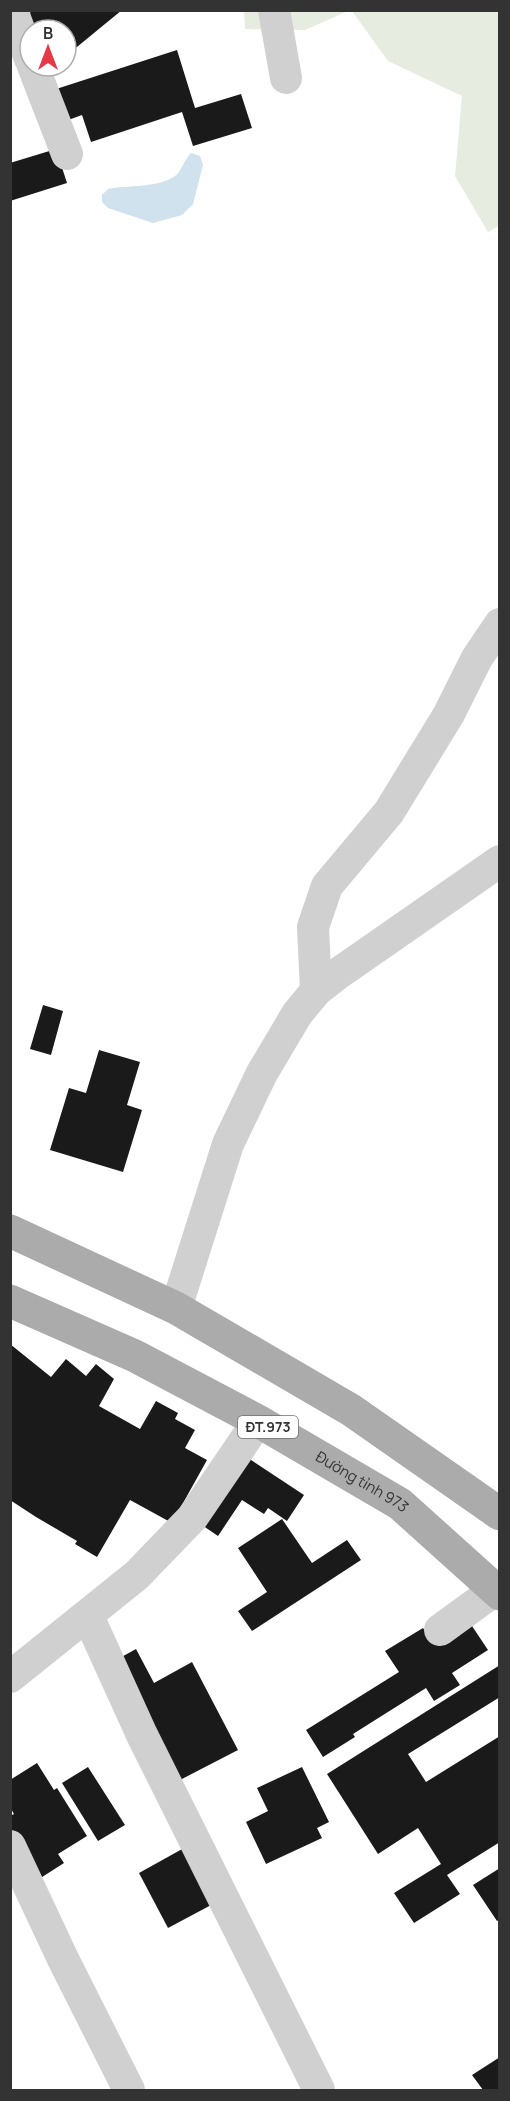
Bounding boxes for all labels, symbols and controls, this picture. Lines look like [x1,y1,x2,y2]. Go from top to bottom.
north arrow [18,18,78,78]
text: B [43,22,53,44]
road number: ĐT.973 [238,1416,298,1438]
street label: Đường tỉnh 973 [312,1446,413,1517]

